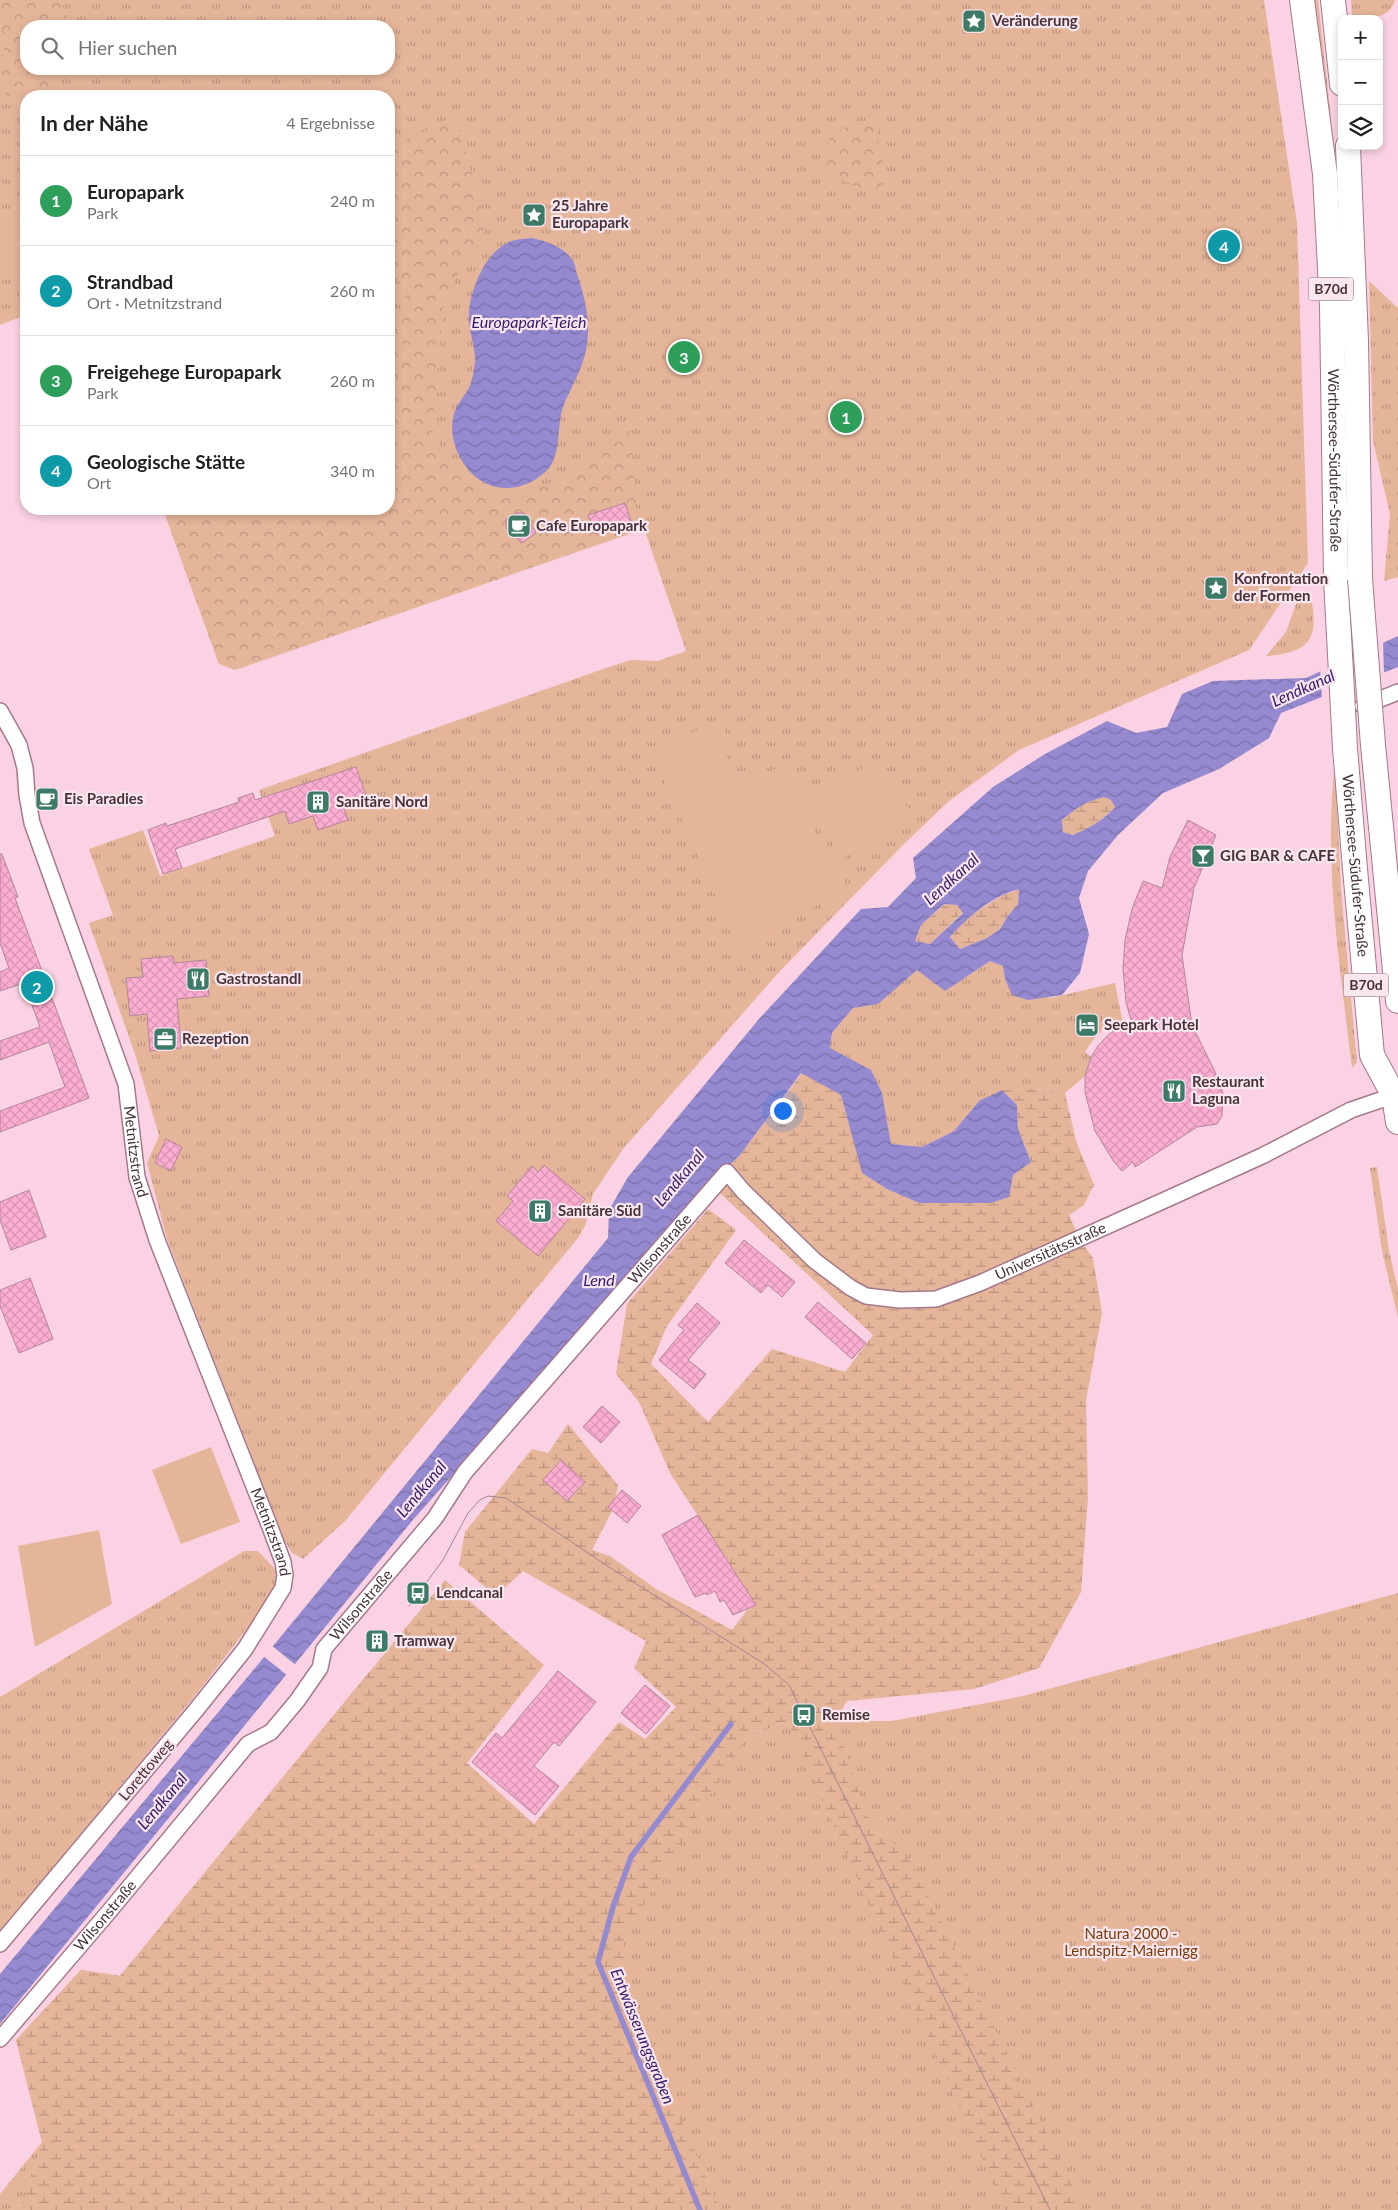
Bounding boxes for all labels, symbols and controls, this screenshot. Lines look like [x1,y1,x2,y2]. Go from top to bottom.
place icon: Veränderung [961,8,987,34]
place label: Veränderung [991,11,1078,29]
map controls [1338,15,1383,150]
button: + [1338,15,1383,60]
search box [20,20,395,75]
icon: search [38,34,66,62]
text: Hier suchen [78,36,177,59]
button: − [1338,60,1383,105]
button: layers [1338,105,1383,150]
text: In der Nähe [40,110,148,135]
text: 4 Ergebnisse [286,113,375,132]
text: Europapark [87,180,184,203]
text: 1 [51,191,61,210]
text: 240 m [330,191,375,210]
place label: 25 Jahre Europapark [552,196,630,231]
place icon: 25 Jahre Europapark [521,202,547,228]
text: Park [87,203,118,222]
pin: 4 [1208,227,1240,265]
text: Strandbad [87,270,173,293]
road number: B70d [1308,278,1354,300]
text: 2 [51,281,61,300]
text: 260 m [330,281,375,300]
text: Ort · Metnitzstrand [87,293,222,312]
water label: Europapark-Teich [472,312,586,331]
pin: 3 [668,338,700,376]
text: Freigehege Europapark [87,360,281,383]
street label: Wörthersee-Südufer-Straße [1325,369,1346,552]
text: 3 [51,371,61,390]
text: 260 m [330,371,375,390]
text: Park [87,383,118,402]
pin: 1 [830,398,862,436]
text: Geologische Stätte [87,450,245,473]
text: 4 [51,461,61,480]
text: 340 m [330,461,375,480]
text: Ort [87,473,111,492]
cafe icon: Cafe Europapark [506,513,532,539]
place label: Cafe Europapark [536,516,648,534]
place label: Konfrontation der Formen [1234,569,1328,604]
place icon: Konfrontation der Formen [1203,575,1229,601]
water label: Lendkanal [1268,665,1338,710]
street label: Wörthersee-Südufer-Straße [1339,774,1373,958]
cafe icon: Eis Paradies [34,786,60,812]
place label: Eis Paradies [64,789,144,807]
building icon: Sanitäre Nord [305,789,331,815]
place label: Sanitäre Nord [336,792,428,810]
bar icon: GIG BAR & CAFE [1190,843,1216,869]
place label: GIG BAR & CAFE [1220,846,1336,864]
water label: Lendkanal [919,849,982,908]
restaurant icon: Gastrostandl [185,966,211,992]
pin: 2 [21,968,53,1006]
place label: Gastrostandl [216,969,301,987]
road number: B70d [1344,974,1388,996]
hotel icon: Seepark Hotel [1074,1012,1100,1038]
place label: Seepark Hotel [1104,1015,1199,1033]
office icon: Rezeption [152,1026,178,1052]
place label: Rezeption [182,1029,249,1047]
place label: Restaurant Laguna [1192,1072,1265,1107]
restaurant icon: Restaurant Laguna [1161,1078,1187,1104]
your location [770,1098,796,1124]
street label: Metnitzstrand [121,1105,153,1199]
water label: Lendkanal [650,1146,708,1210]
building icon: Sanitäre Süd [527,1198,553,1224]
place label: Sanitäre Süd [558,1201,641,1219]
street label: Wilsonstraße [623,1210,694,1287]
street label: Universitätsstraße [992,1218,1109,1283]
water label: Lend [583,1270,615,1289]
water label: Lendkanal [392,1457,450,1521]
street label: Metnitzstrand [247,1485,295,1577]
street label: Wilsonstraße [325,1565,396,1644]
bus stop icon: Lendcanal [405,1580,431,1606]
place label: Lendcanal [436,1583,503,1601]
building icon: Tramway [364,1628,390,1654]
place label: Tramway [394,1631,454,1649]
bus stop icon: Remise [791,1702,817,1728]
place label: Remise [822,1705,870,1723]
street label: Lorettoweg [114,1735,176,1804]
water label: Lendkanal [133,1769,191,1833]
street label: Wilsonstraße [69,1876,139,1954]
park label: Natura 2000 - Lendspitz-Maiernigg [1064,1924,1198,1959]
water label: Entwässerungsgraben [608,1965,679,2106]

